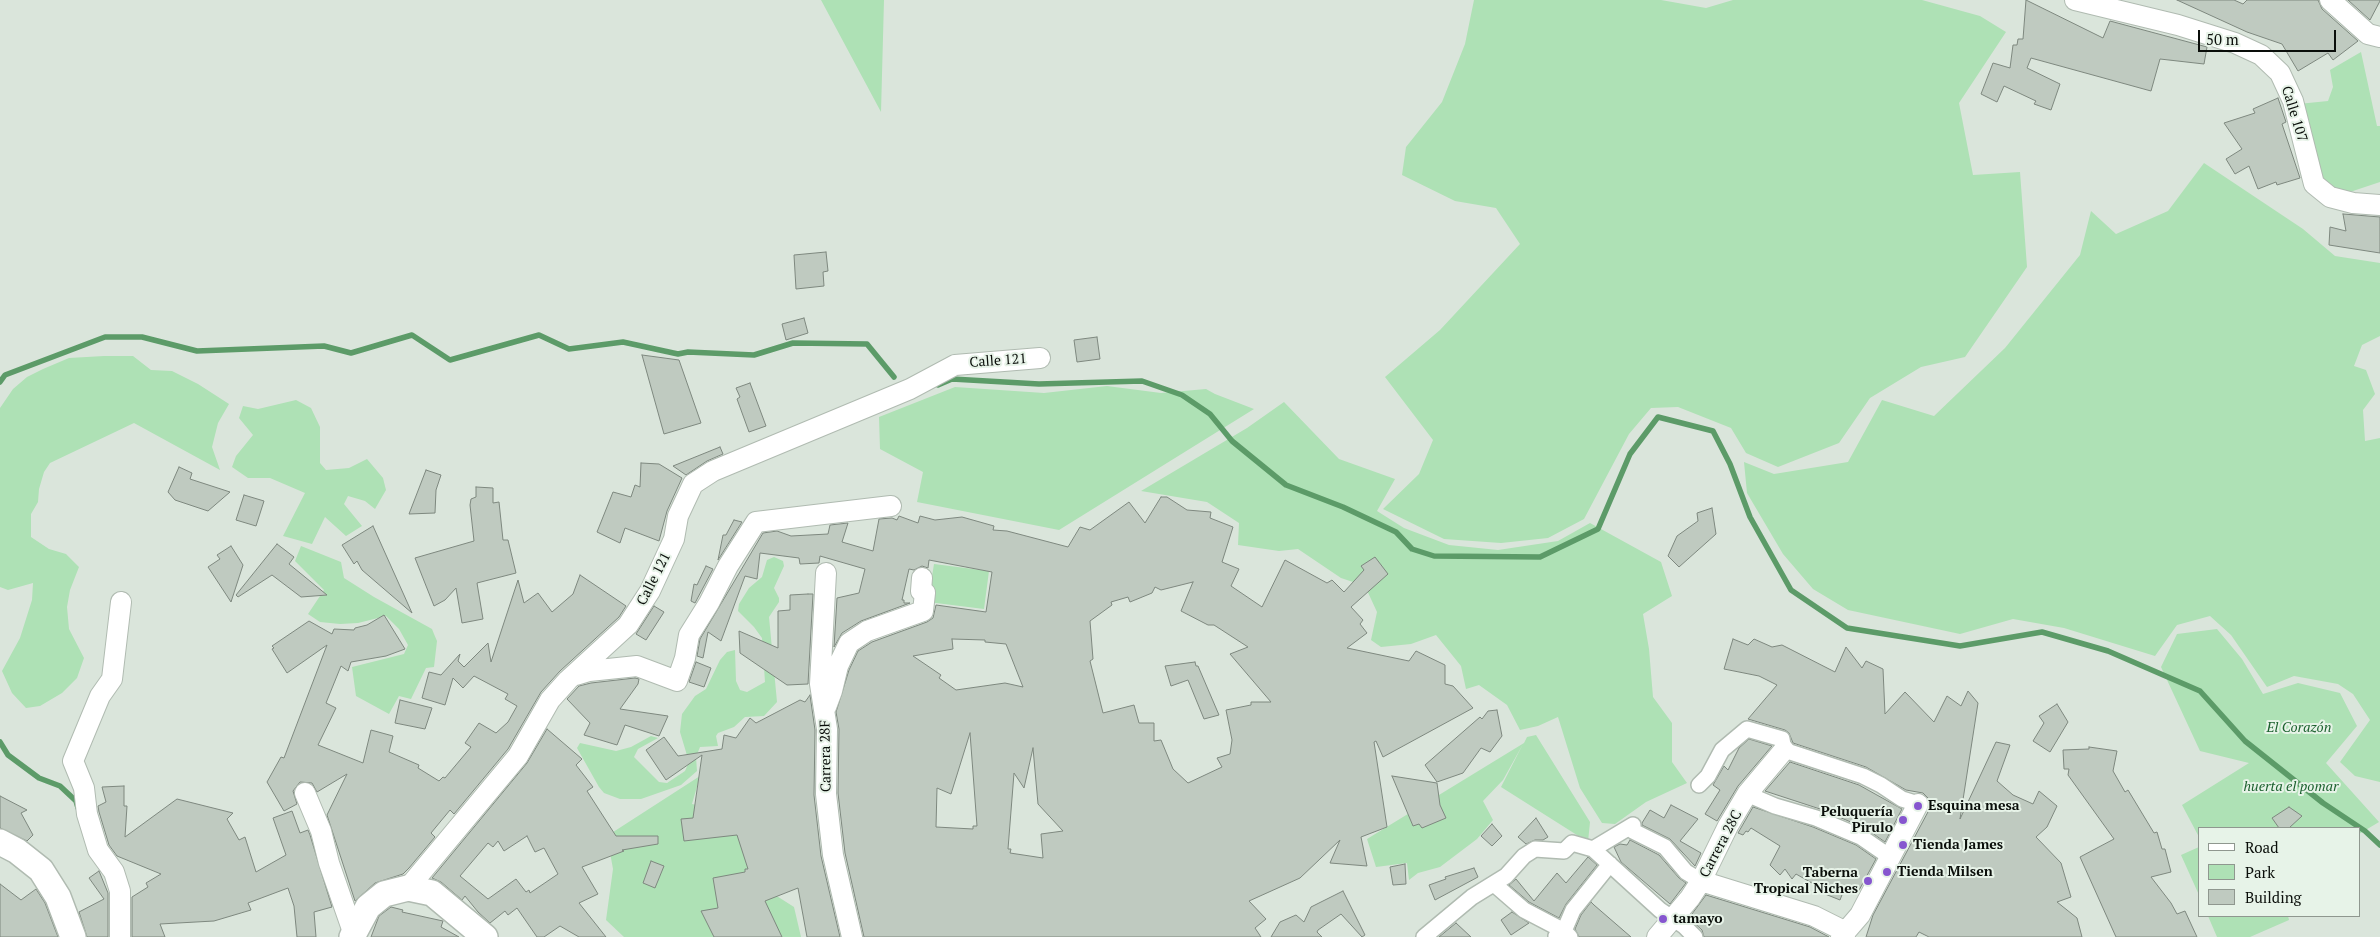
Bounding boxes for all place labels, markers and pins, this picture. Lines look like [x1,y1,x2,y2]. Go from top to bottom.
place label: Esquina mesa [1928,798,2020,814]
marker: Esquina mesa [1912,800,1924,812]
place label: Peluquería Pirulo [1821,804,1893,836]
marker: Peluquería Pirulo [1897,814,1909,826]
place label: Tienda James [1913,837,2003,853]
marker: Tienda James [1897,839,1909,851]
place label: Tienda Milsen [1897,864,1993,880]
place label: Taberna Tropical Niches [1754,865,1858,898]
marker: Tienda Milsen [1881,866,1893,878]
marker: Taberna Tropical Niches [1862,875,1874,887]
place label: tamayo [1673,911,1723,927]
marker: tamayo [1657,913,1669,925]

